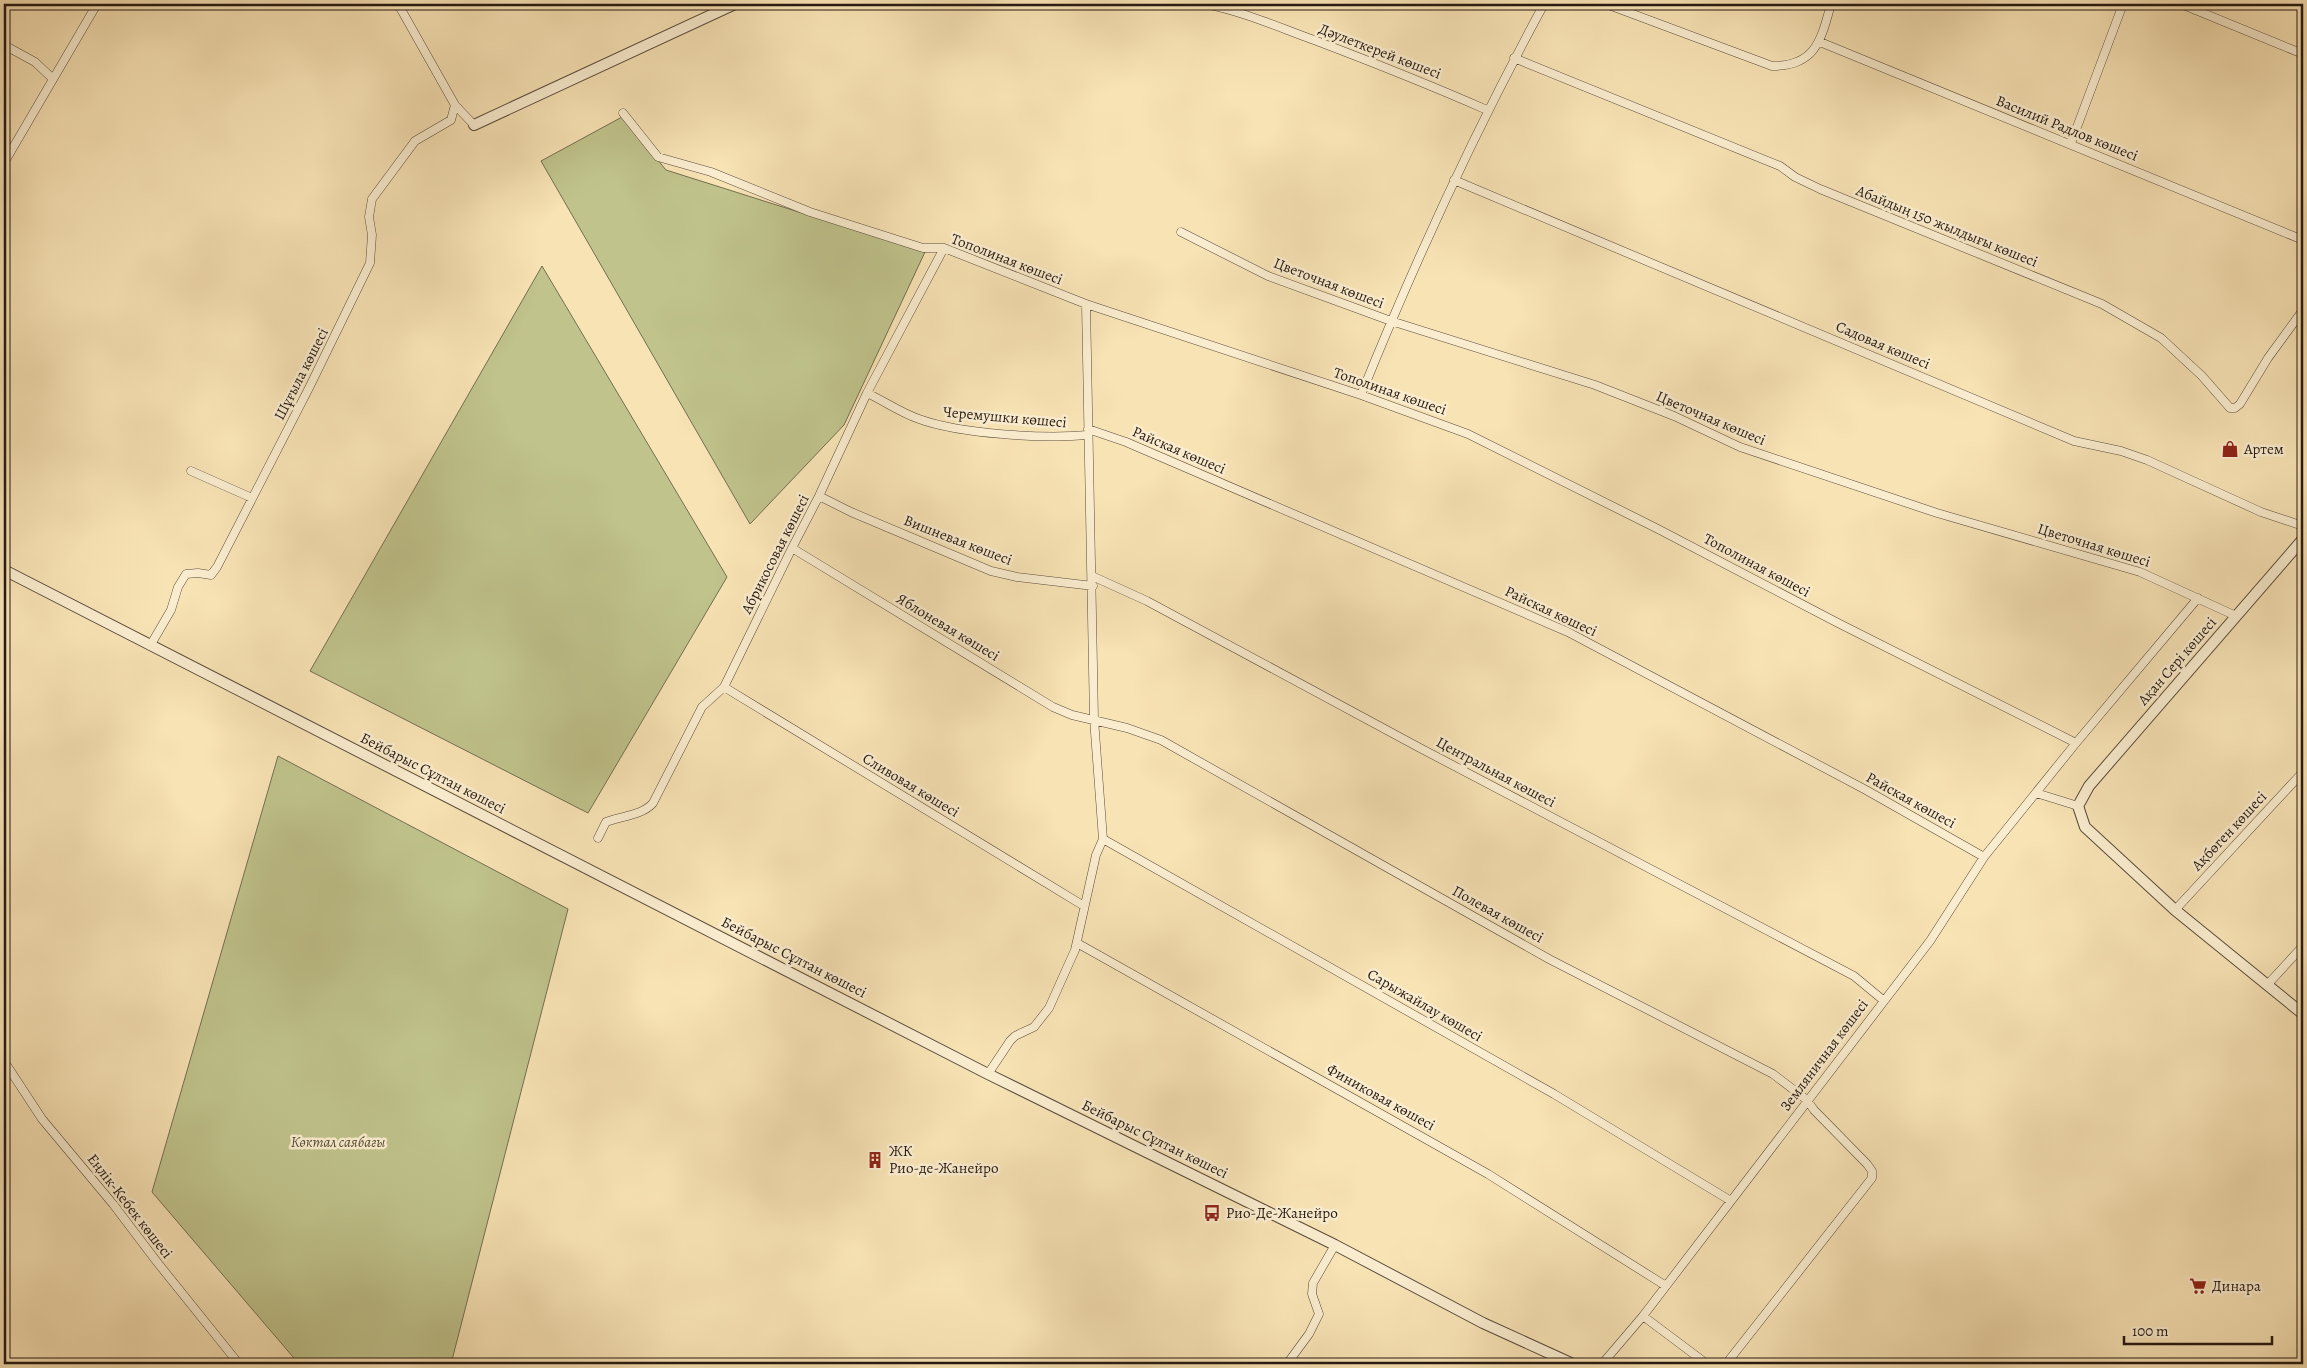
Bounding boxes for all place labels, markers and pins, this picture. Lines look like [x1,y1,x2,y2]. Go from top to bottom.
shop icon: Артем [2220,439,2240,459]
place label: Артем [2243,439,2284,459]
place label: ЖК Рио-де-Жанейро [889,1141,999,1178]
building icon: ЖК Рио-де-Жанейро [865,1150,885,1170]
bus stop icon: Рио-Де-Жанейро [1202,1203,1222,1223]
place label: Рио-Де-Жанейро [1226,1203,1338,1223]
supermarket icon: Динара [2188,1276,2208,1296]
place label: Динара [2212,1276,2261,1296]

